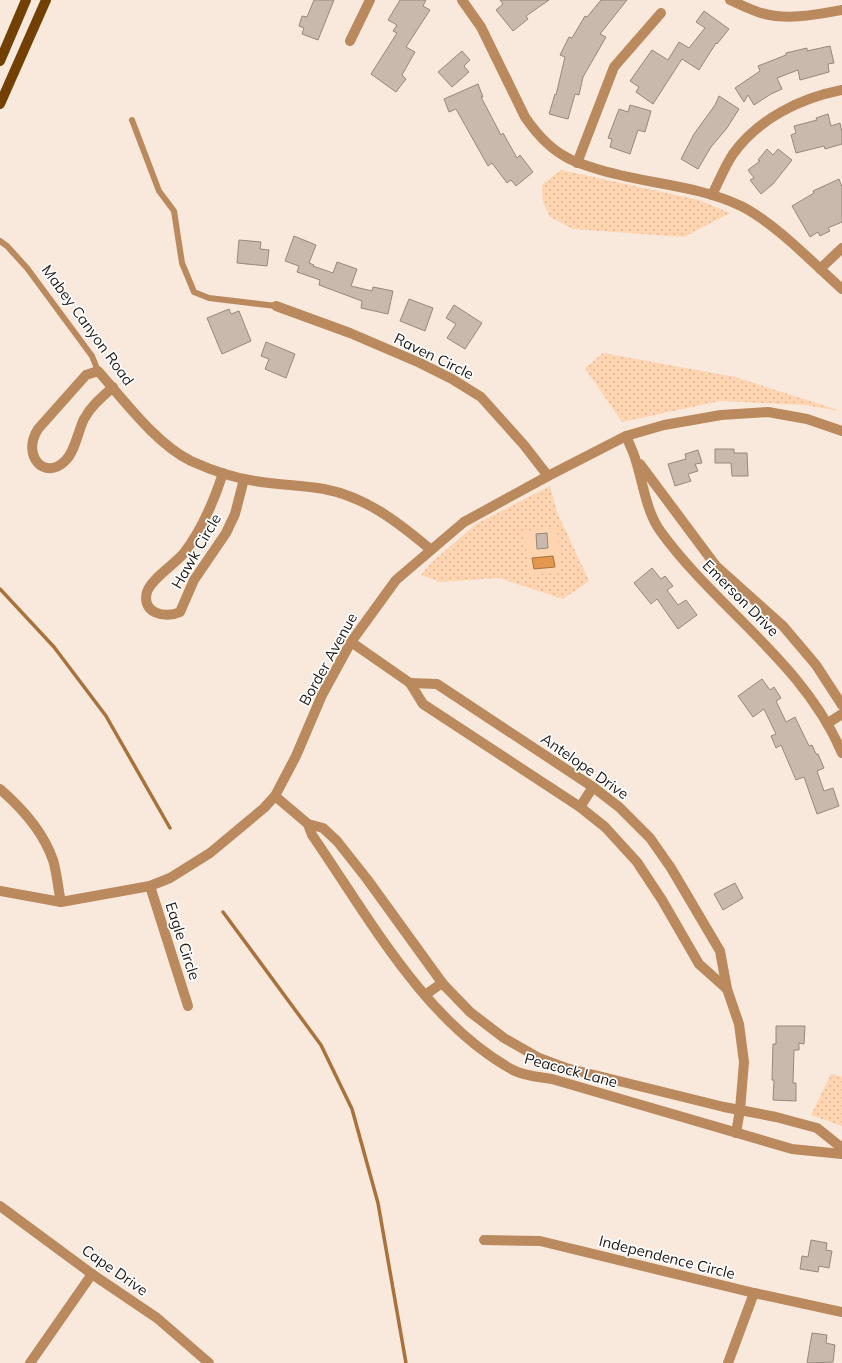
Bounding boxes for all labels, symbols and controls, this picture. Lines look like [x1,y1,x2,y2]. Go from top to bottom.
street label: Mabey Canyon Road [38,261,138,389]
street label: Raven Circle [391,329,477,383]
street label: Hawk Circle [167,510,225,592]
street label: Emerson Drive [699,556,783,640]
street label: Border Avenue [295,609,361,709]
street label: Antelope Drive [538,729,632,803]
street label: Eagle Circle [161,900,205,982]
street label: Peacock Lane [522,1048,620,1092]
street label: Independence Circle [597,1231,737,1283]
street label: Cape Drive [78,1240,152,1300]

